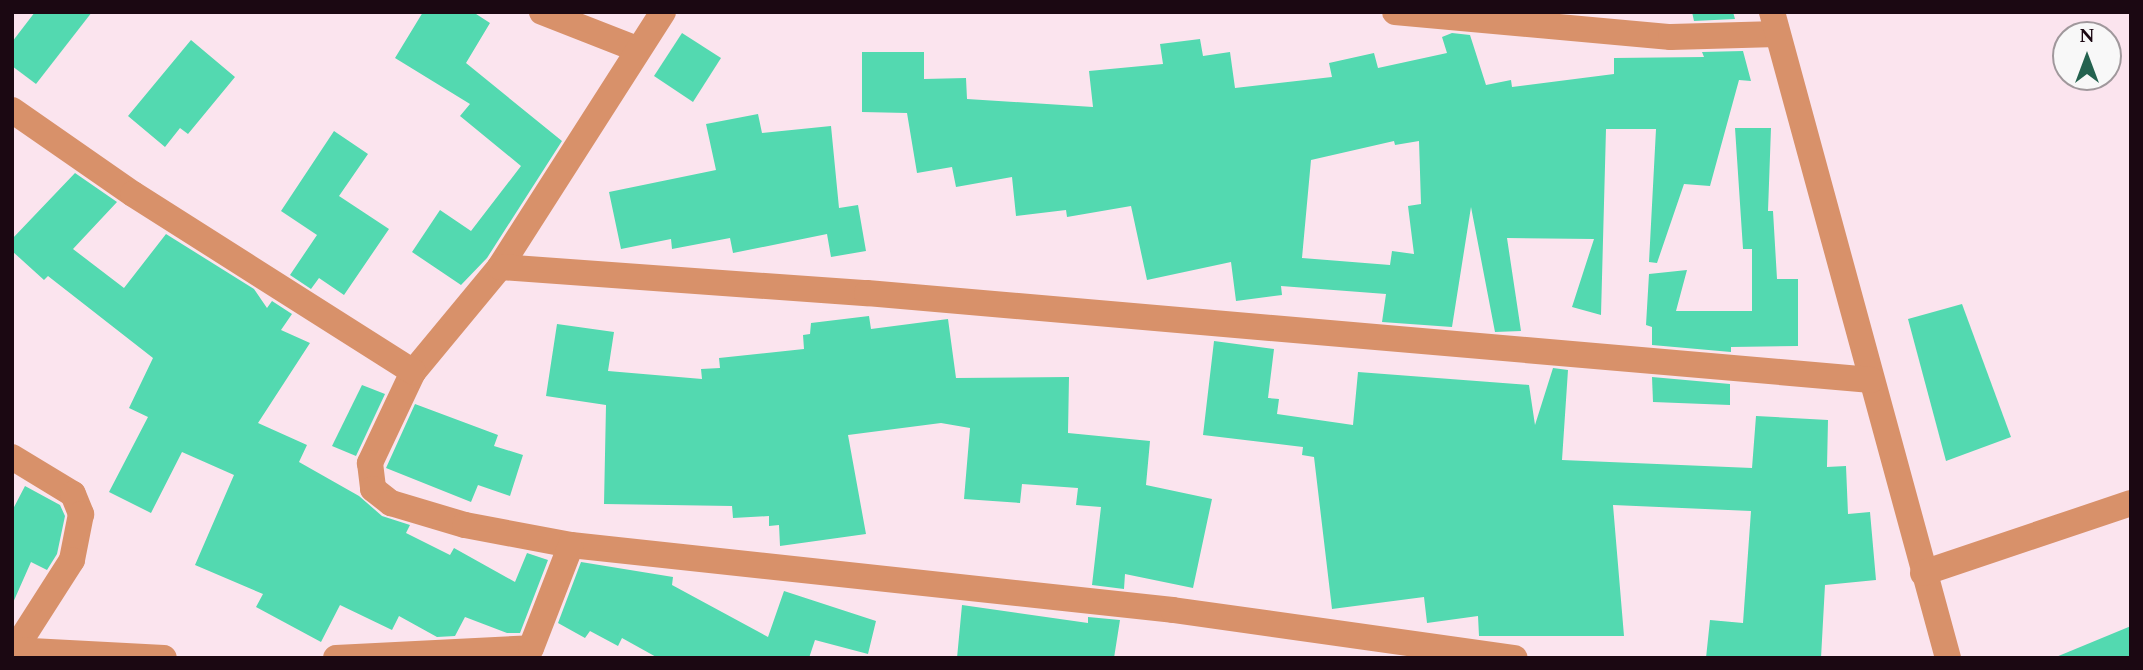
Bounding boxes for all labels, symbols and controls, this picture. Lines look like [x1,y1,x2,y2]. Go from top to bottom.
north arrow [2052,21,2122,91]
text: N [2079,22,2095,51]

